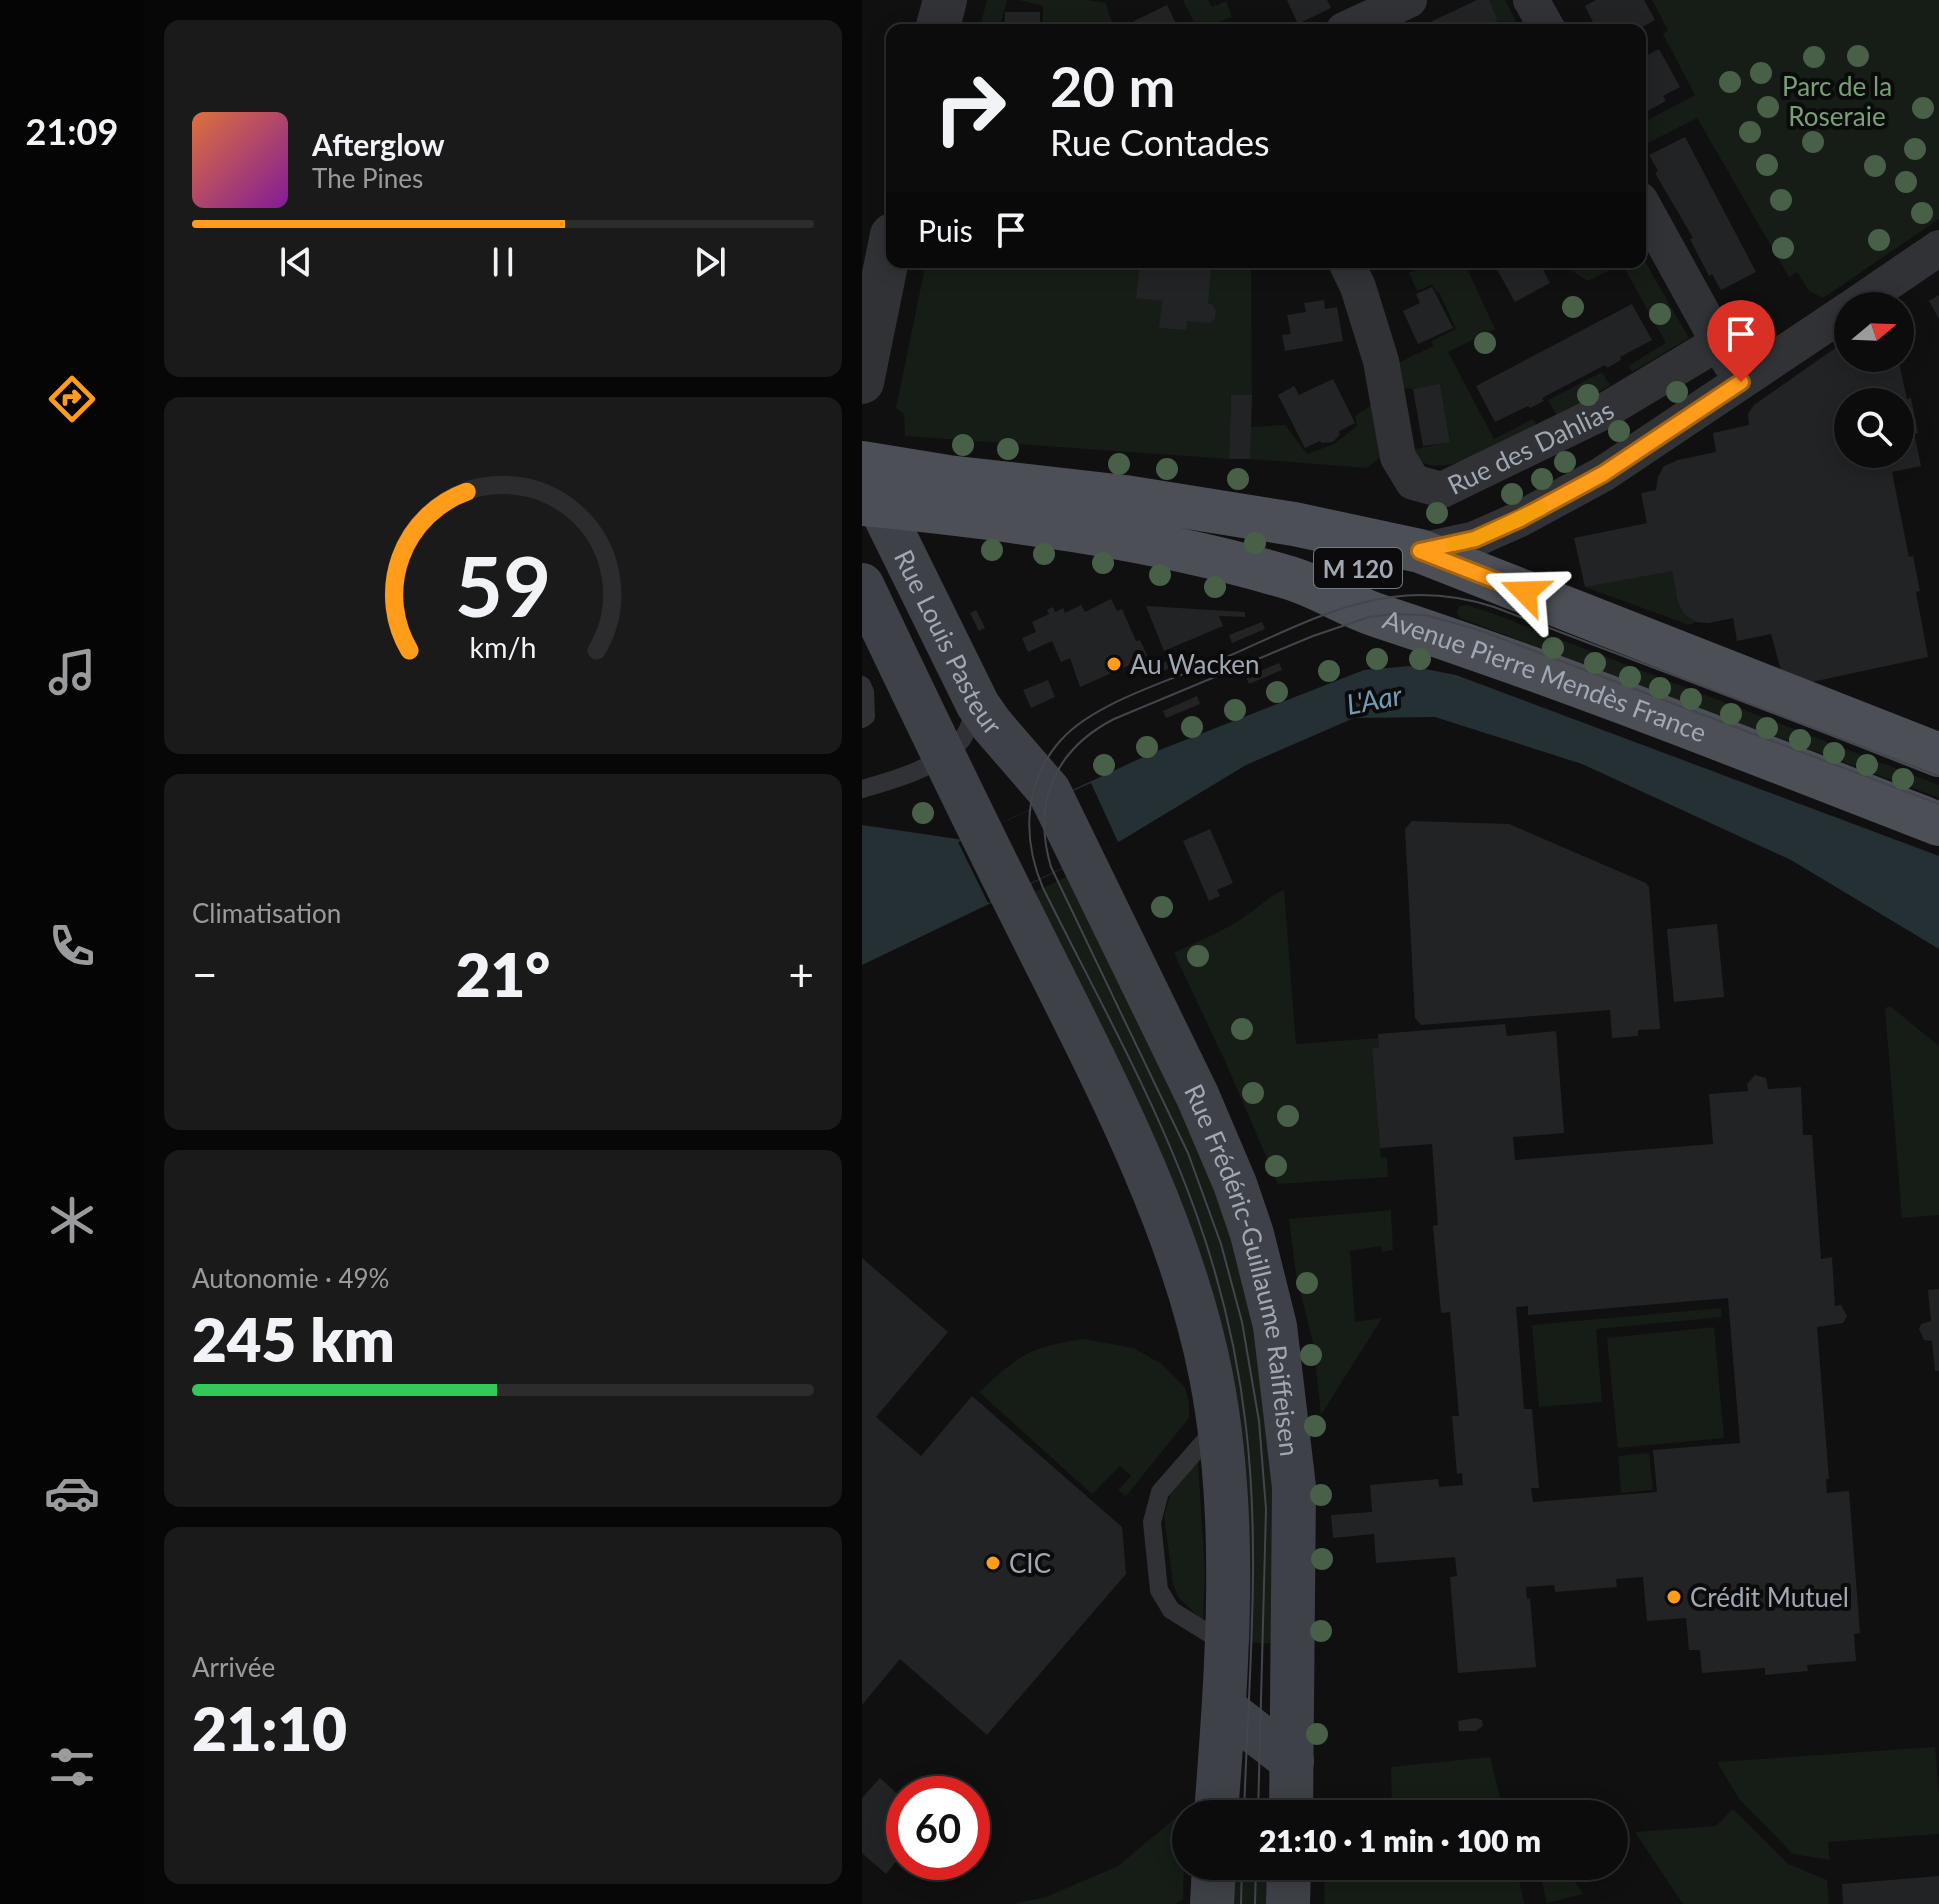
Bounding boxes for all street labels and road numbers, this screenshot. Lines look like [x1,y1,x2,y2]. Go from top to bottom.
street label: Rue des Dahlias [1442,393,1619,501]
street label: Rue Louis Pasteur [888,544,1009,741]
road number: M 120 [1314,548,1402,588]
street label: Avenue Pierre Mendès France [1379,602,1711,748]
street label: Rue Frédéric-Guillaume Raiffeisen [1178,1079,1306,1458]

